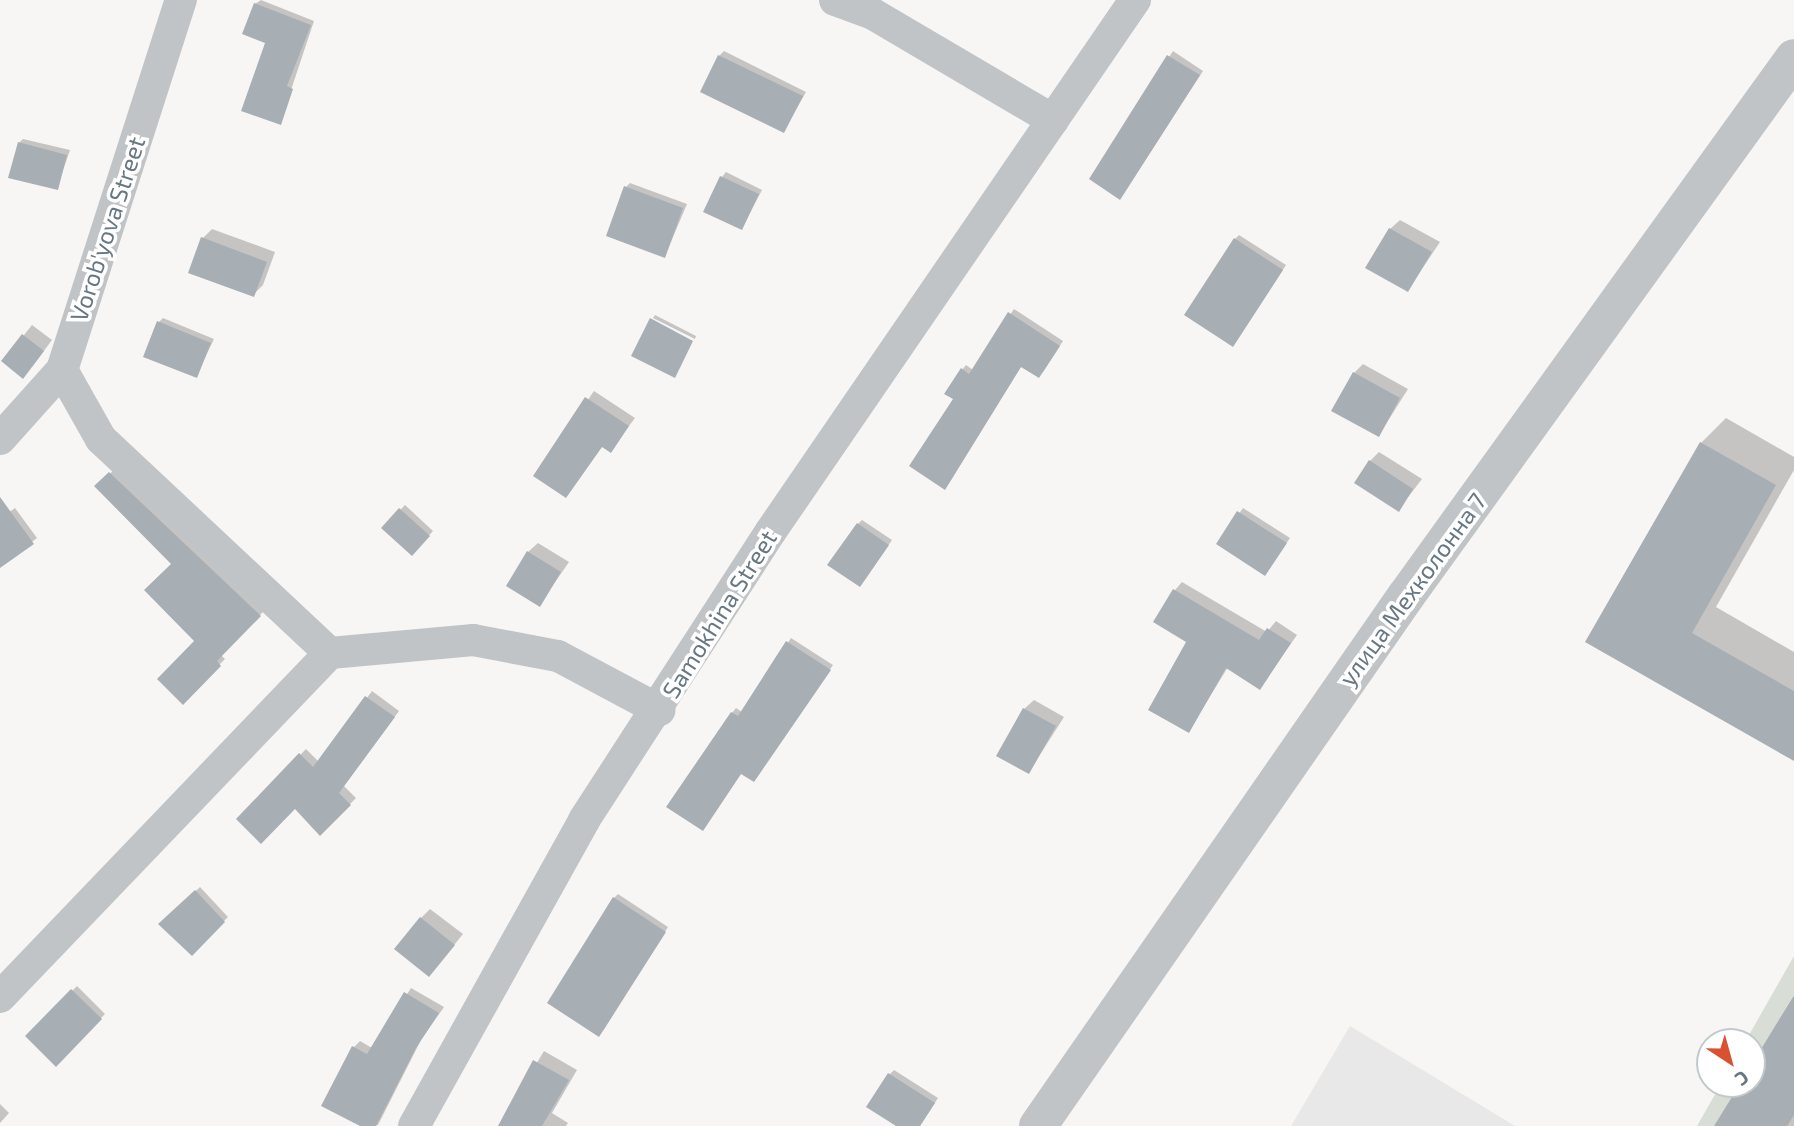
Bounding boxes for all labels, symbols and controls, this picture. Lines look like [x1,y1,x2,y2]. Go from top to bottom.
street label: Vorob'yova Street [64,133,150,325]
street label: улица Мехколонна 7 [1332,487,1492,691]
street label: Samokhina Street [656,525,782,703]
north arrow [1696,1028,1766,1098]
text: С [1731,1066,1754,1091]

